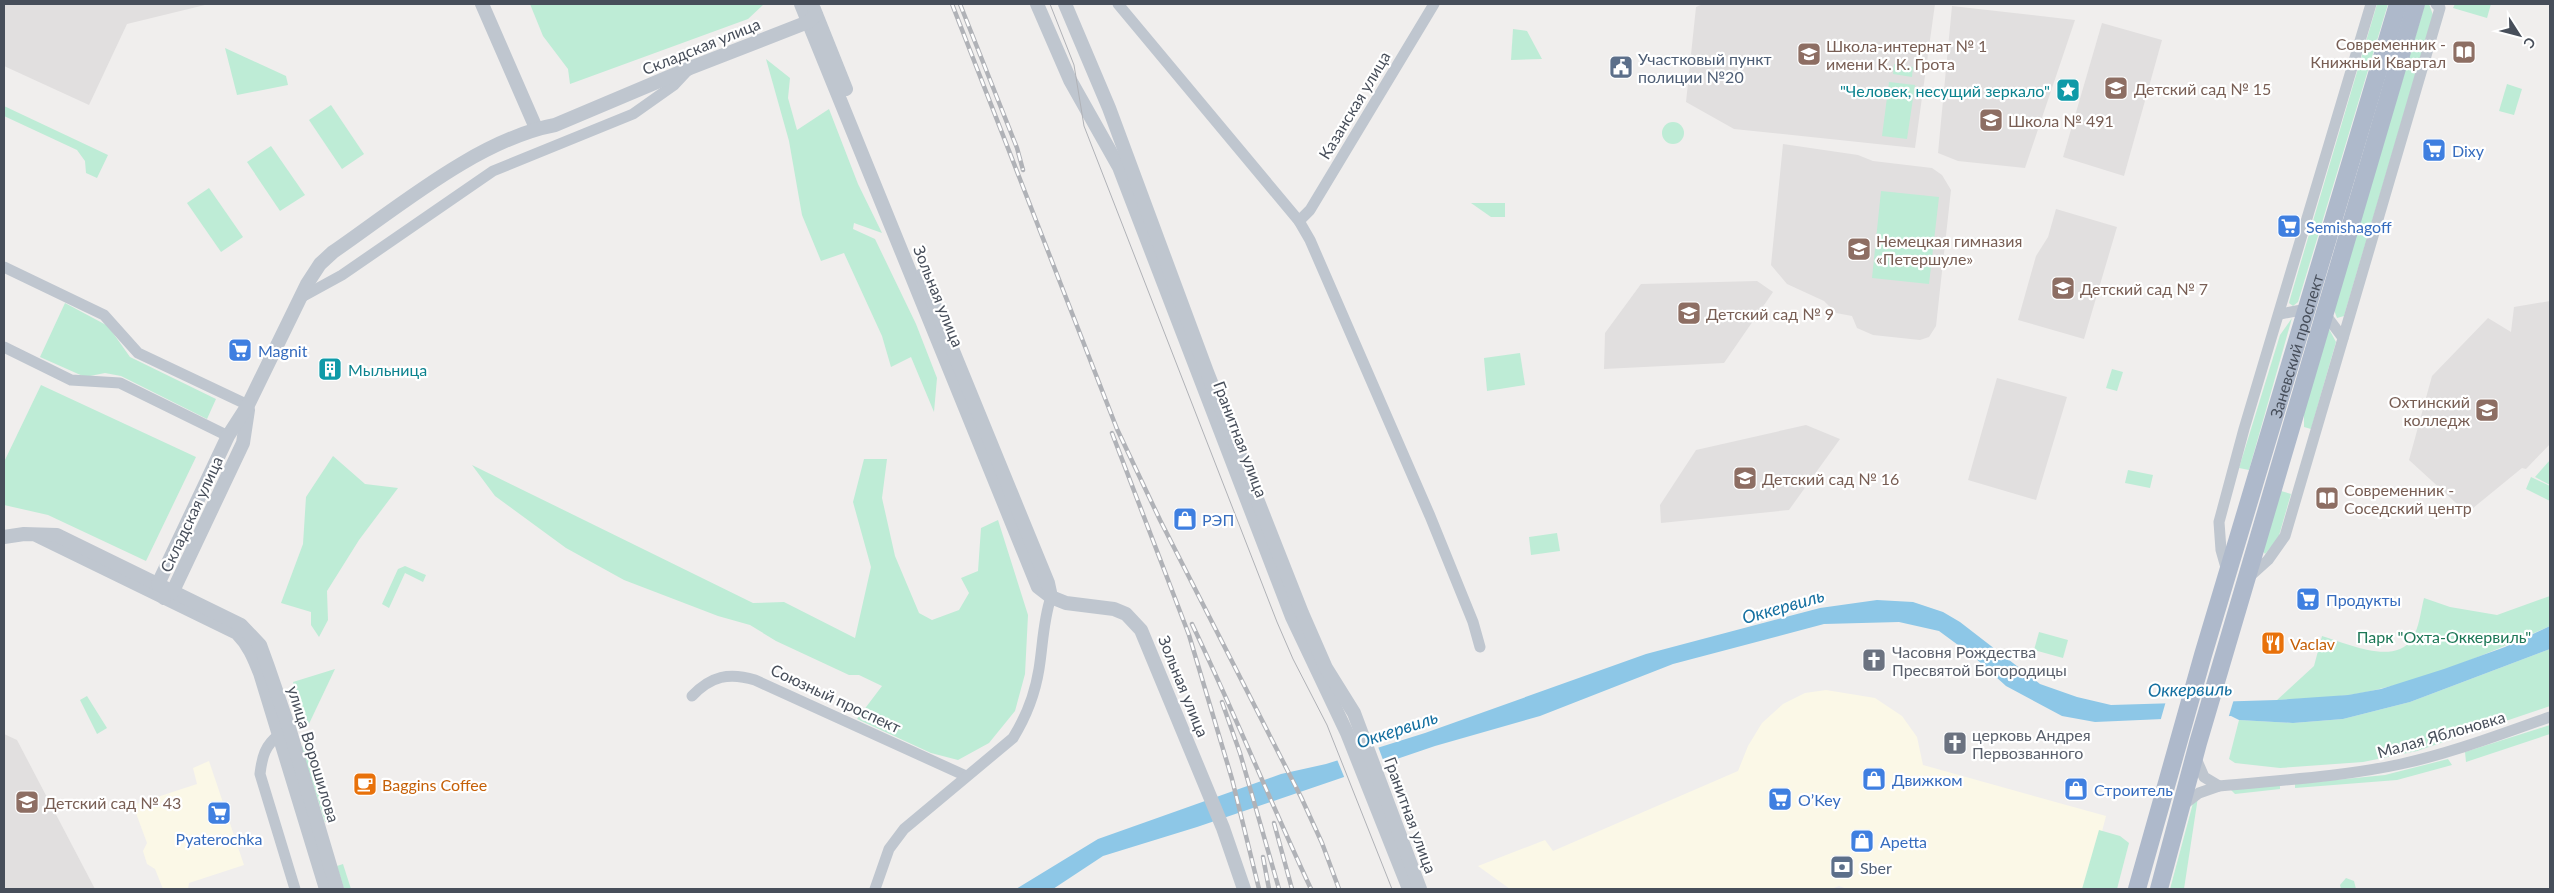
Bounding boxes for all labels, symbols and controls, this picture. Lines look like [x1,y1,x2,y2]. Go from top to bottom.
north arrow [2494,10,2544,60]
street label: Складская улица [639,14,763,78]
place label: Современник - Книжный Квартал [2310,34,2446,71]
text: С [2520,34,2540,52]
place label: Школа-интернат № 1 имени К. К. Грота [1826,36,1987,73]
library icon: Современник - Книжный Квартал [2451,39,2477,65]
school or university icon: Школа-интернат № 1 имени К. К. Грота [1796,41,1822,67]
street label: Казанская улица [1314,48,1394,162]
place label: Участковый пункт полиции №20 [1638,49,1772,86]
public building icon: Участковый пункт полиции №20 [1608,54,1634,80]
school or university icon: Детский сад № 15 [2103,75,2129,101]
place icon: "Человек, несущий зеркало" [2055,77,2081,103]
place label: Детский сад № 15 [2134,79,2271,98]
place label: "Человек, несущий зеркало" [1840,81,2050,100]
school or university icon: Школа № 491 [1978,107,2004,133]
place label: Школа № 491 [2008,111,2114,130]
supermarket icon: Dixy [2421,137,2447,163]
place label: Dixy [2452,141,2485,160]
supermarket icon: Semishagoff [2276,213,2302,239]
place label: Semishagoff [2306,217,2392,236]
place label: Немецкая гимназия «Петершуле» [1876,231,2022,268]
school or university icon: Немецкая гимназия «Петершуле» [1846,236,1872,262]
street label: Зольная улица [910,243,968,349]
street label: Заневский проспект [2265,271,2326,420]
school or university icon: Детский сад № 7 [2050,275,2076,301]
place label: Детский сад № 7 [2080,279,2208,298]
school or university icon: Детский сад № 9 [1676,300,1702,326]
place label: Детский сад № 9 [1706,304,1834,323]
supermarket icon: Magnit [227,337,253,363]
place label: Magnit [258,341,308,360]
building icon: Мыльница [317,356,343,382]
place label: Мыльница [348,360,427,379]
street label: Гранитная улица [1210,378,1272,500]
place label: Охтинский колледж [2389,392,2470,429]
school or university icon: Охтинский колледж [2474,397,2500,423]
street label: Складская улица [156,453,226,575]
school or university icon: Детский сад № 16 [1732,465,1758,491]
place label: Детский сад № 16 [1762,469,1899,488]
place label: Современник - Соседский центр [2344,480,2472,517]
library icon: Современник - Соседский центр [2314,485,2340,511]
shop icon: РЭП [1172,506,1198,532]
place label: РЭП [1202,510,1234,529]
water label: Оккервиль [1739,584,1827,628]
supermarket icon: Продукты [2295,586,2321,612]
place label: Продукты [2326,590,2401,609]
park label: Парк "Охта-Оккервиль" [2357,627,2531,646]
restaurant icon: Vaclav [2260,630,2286,656]
street label: Зольная улица [1155,633,1213,739]
place label: Vaclav [2290,634,2336,653]
place label: Часовня Рождества Пресвятой Богородицы [1892,642,2067,679]
church icon: Часовня Рождества Пресвятой Богородицы [1861,647,1887,673]
street label: Союзный проспект [768,659,904,737]
water label: Оккервиль [2148,677,2232,701]
street label: улица Ворошилова [284,683,344,825]
water label: Оккервиль [1353,705,1441,753]
street label: Малая Яблоновка [2375,707,2507,761]
place label: церковь Андрея Первозванного [1972,725,2091,762]
church icon: церковь Андрея Первозванного [1942,730,1968,756]
street label: Гранитная улица [1381,754,1441,876]
shop icon: Движком [1861,766,1887,792]
place label: Движком [1892,770,1963,789]
cafe icon: Baggins Coffee [352,771,378,797]
place label: Baggins Coffee [382,775,487,794]
shop icon: Строитель [2063,776,2089,802]
place label: Строитель [2094,780,2173,799]
supermarket icon: O’Key [1767,786,1793,812]
school or university icon: Детский сад № 43 [14,789,40,815]
place label: O’Key [1798,790,1841,809]
place label: Детский сад № 43 [44,793,181,812]
supermarket icon: Pyaterochka [206,800,232,826]
shop icon: Apetta [1849,828,1875,854]
place label: Pyaterochka [176,829,262,848]
place label: Apetta [1880,832,1927,851]
bank icon: Sber [1829,854,1855,880]
place label: Sber [1860,858,1892,877]

